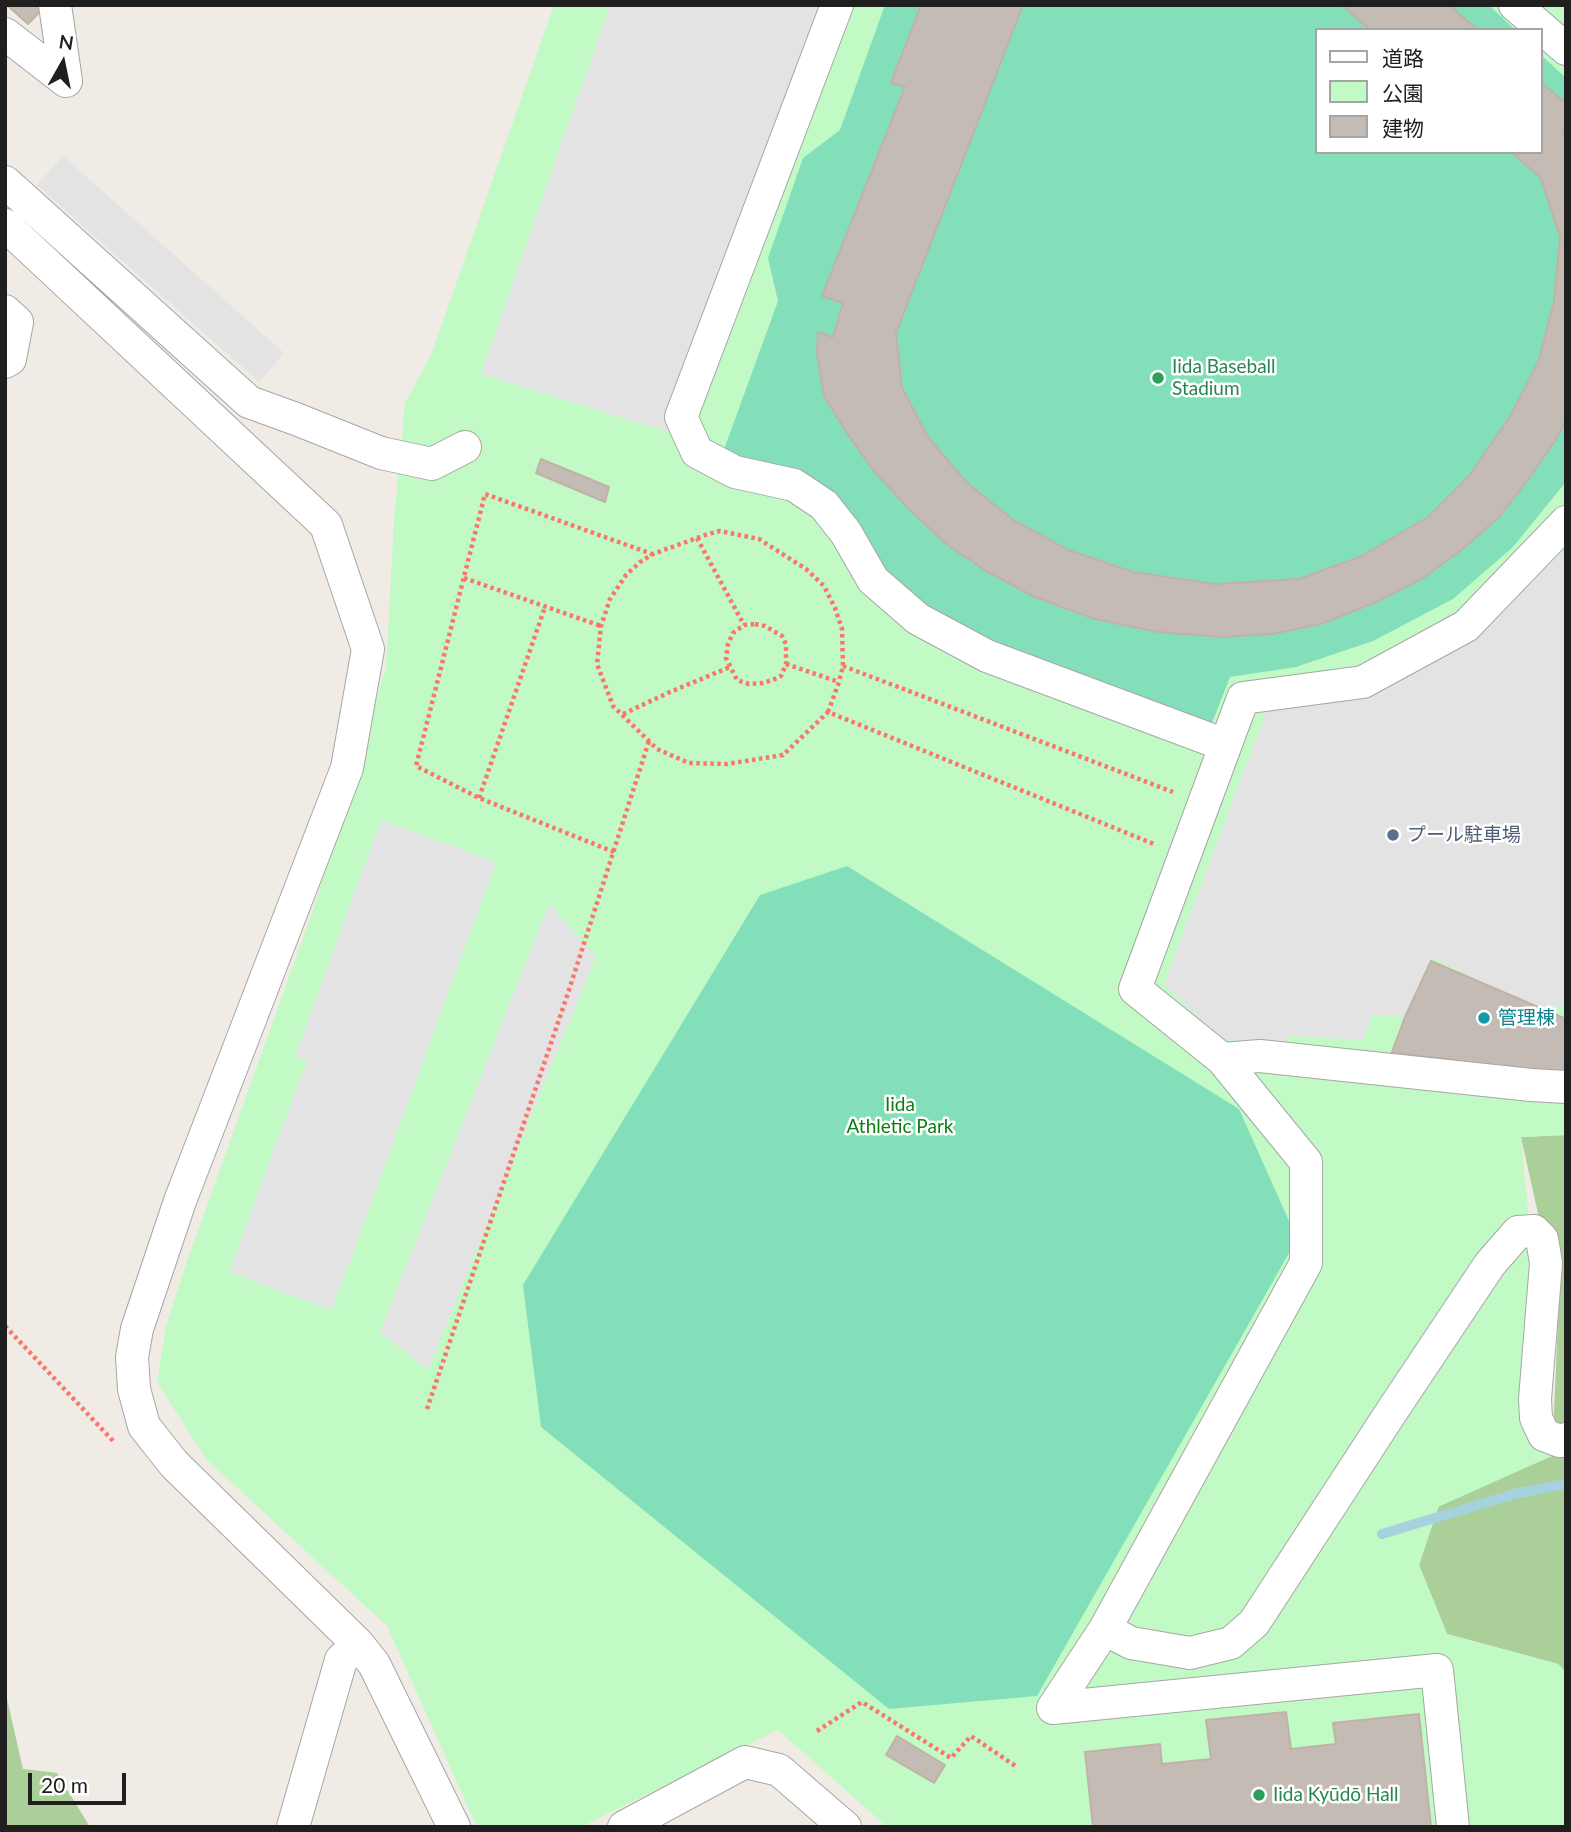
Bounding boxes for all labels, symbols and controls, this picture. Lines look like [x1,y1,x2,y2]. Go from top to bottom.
north arrow [28,28,98,98]
legend [1316,28,1543,154]
text: N [57,29,75,54]
text: 道路 [1382,45,1424,70]
text: 公園 [1382,80,1424,105]
text: 建物 [1382,115,1424,140]
place label: Iida Baseball Stadium [1172,356,1276,400]
marker: Iida Baseball Stadium [1150,370,1166,386]
place label: プール駐車場 [1407,824,1521,846]
marker: プール駐車場 [1385,827,1401,843]
place label: 管理棟 [1498,1007,1555,1029]
marker: 管理棟 [1476,1010,1492,1026]
park label: Iida Athletic Park [847,1094,953,1138]
scale bar [32,1758,130,1802]
text: 20 m [41,1772,88,1797]
place label: Iida Kyūdō Hall [1273,1784,1399,1806]
marker: Iida Kyūdō Hall [1251,1787,1267,1803]

